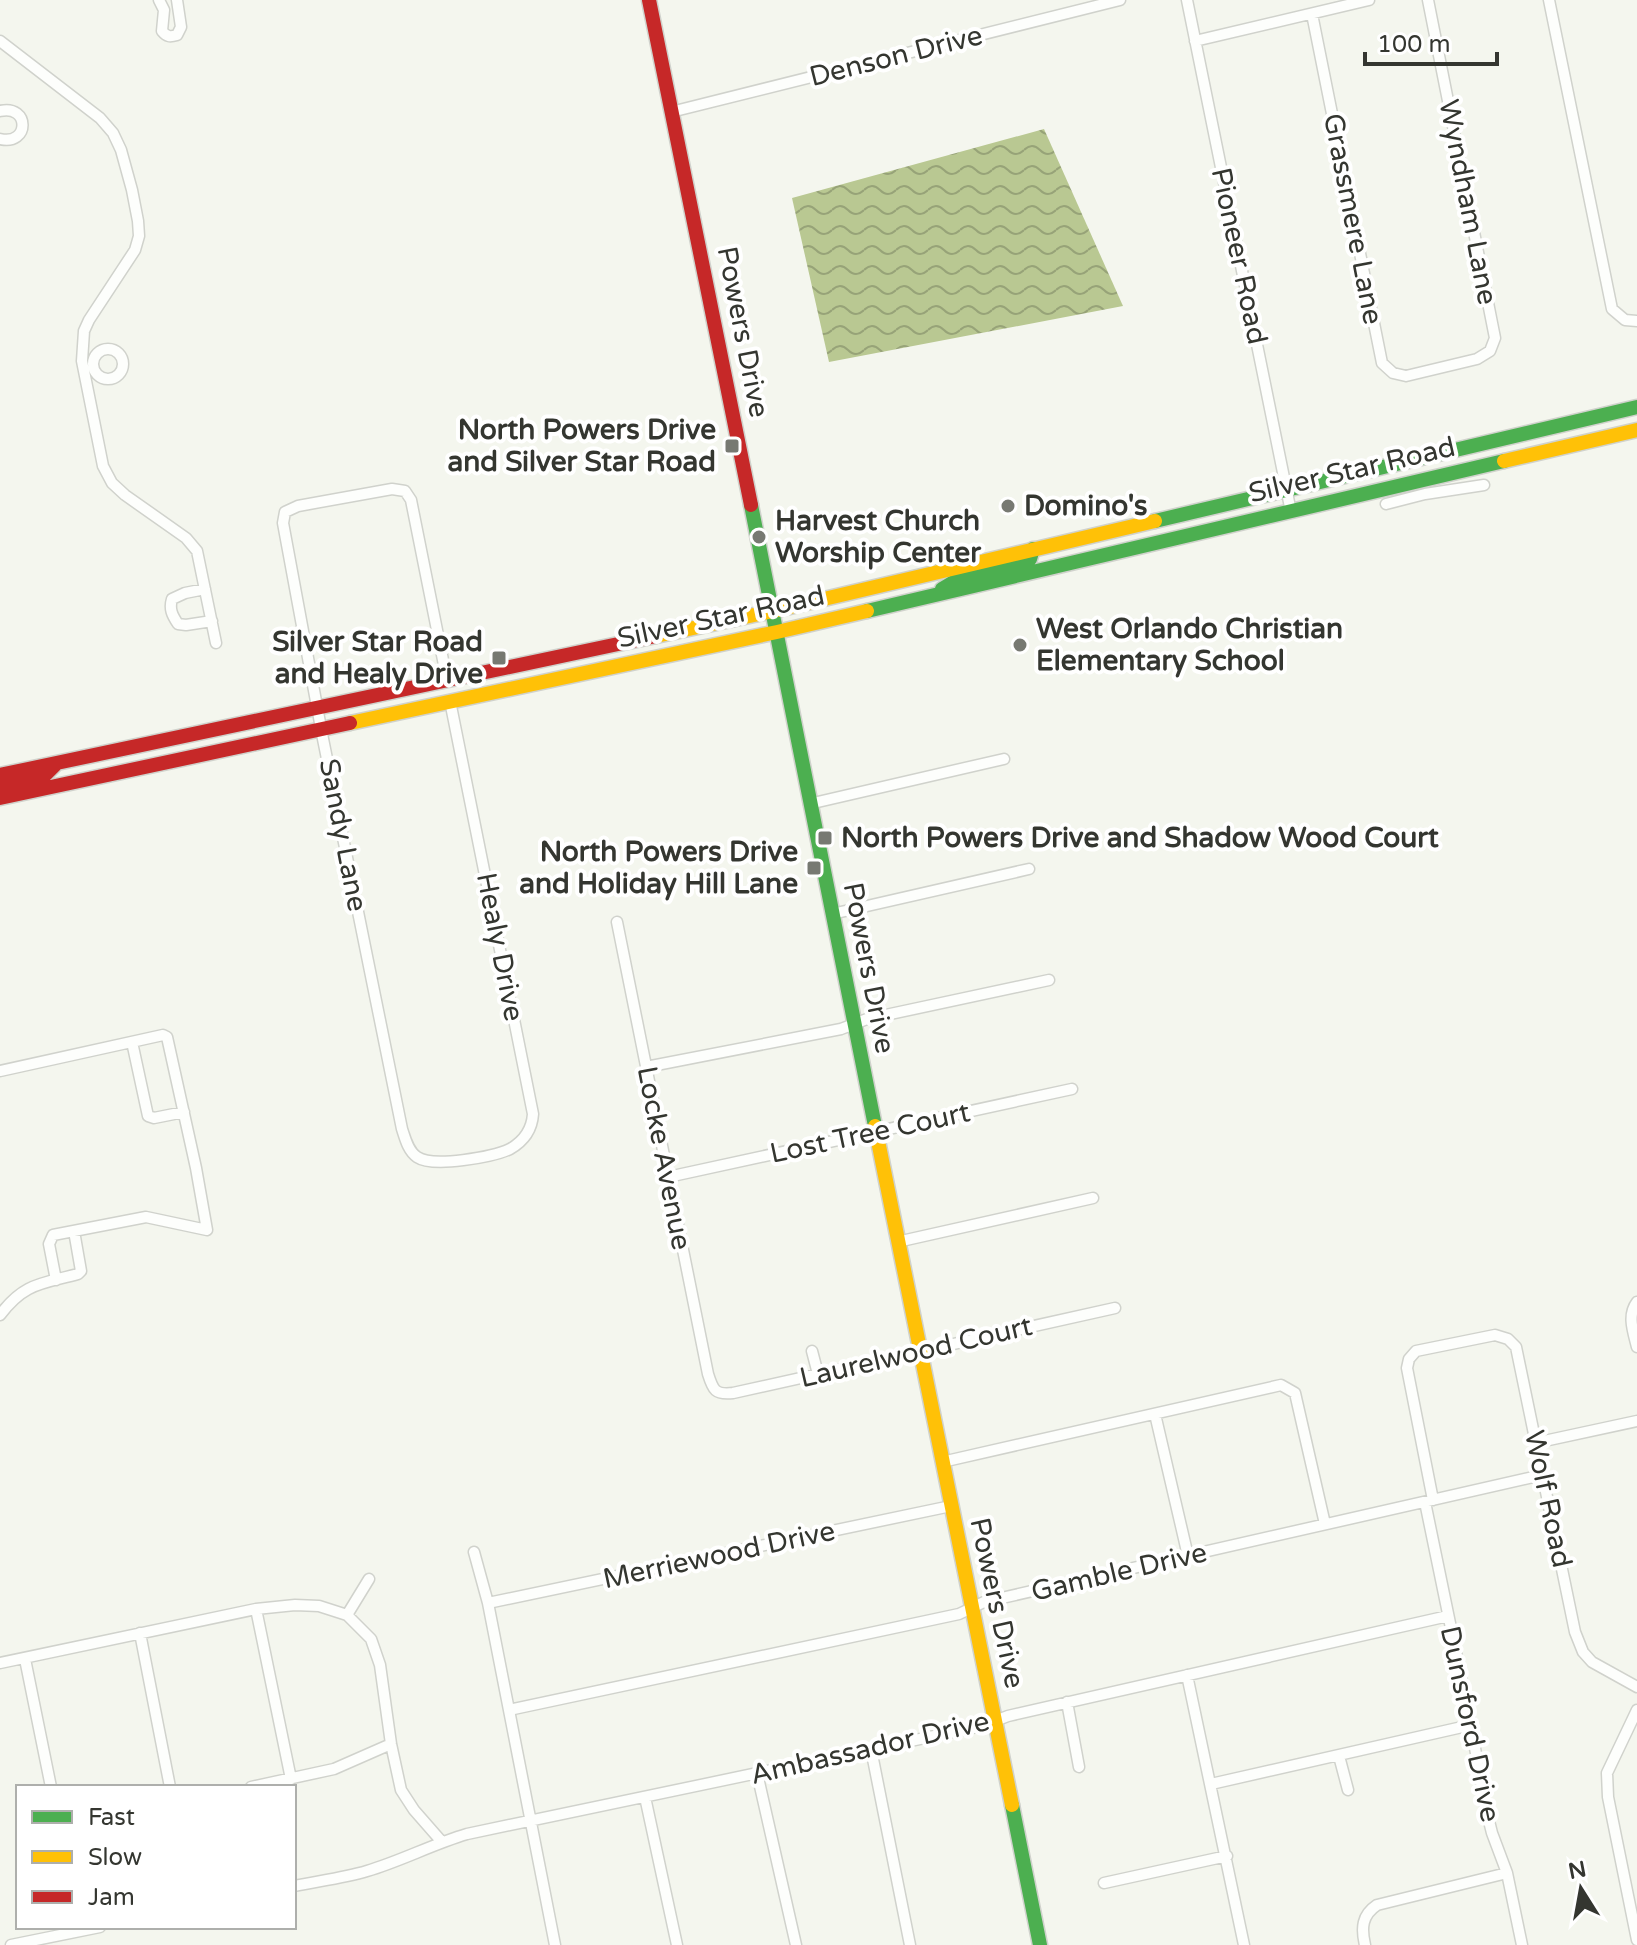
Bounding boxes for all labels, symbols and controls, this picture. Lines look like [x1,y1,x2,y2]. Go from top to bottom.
scale bar [1365,16,1497,66]
street label: Denson Drive [806,18,986,94]
text: 100 m [1377,30,1451,59]
street label: Wyndham Lane [1431,97,1505,307]
street label: Grassmere Lane [1316,111,1390,327]
street label: Pioneer Road [1204,165,1274,347]
street label: Powers Drive [710,244,776,420]
place label: North Powers Drive and Silver Star Road [447,413,716,479]
street label: Silver Star Road [1245,430,1459,510]
marker: North Powers Drive and Silver Star Road [723,437,741,455]
place label: Domino's [1024,489,1148,523]
marker: Domino's [999,497,1017,515]
place label: Harvest Church Worship Center [775,504,982,570]
marker: Harvest Church Worship Center [750,528,768,546]
street label: Silver Star Road [614,578,828,656]
place label: West Orlando Christian Elementary School [1036,612,1343,678]
place label: Silver Star Road and Healy Drive [272,625,483,691]
marker: West Orlando Christian Elementary School [1011,636,1029,654]
marker: Silver Star Road and Healy Drive [490,649,508,667]
street label: Sandy Lane [312,756,374,914]
place label: North Powers Drive and Shadow Wood Court [841,821,1439,855]
marker: North Powers Drive and Shadow Wood Court [816,829,834,847]
place label: North Powers Drive and Holiday Hill Lane [519,835,798,901]
marker: North Powers Drive and Holiday Hill Lane [805,859,823,877]
street label: Healy Drive [469,870,531,1024]
street label: Powers Drive [836,880,902,1056]
street label: Locke Avenue [630,1063,698,1253]
street label: Lost Tree Court [767,1095,973,1171]
street label: Laurelwood Court [797,1309,1036,1395]
street label: Wolf Road [1517,1427,1579,1571]
street label: Merriewood Drive [600,1514,838,1596]
street label: Powers Drive [962,1515,1032,1691]
street label: Gamble Drive [1028,1535,1210,1609]
street label: Dunsford Drive [1433,1623,1507,1825]
street label: Ambassador Drive [747,1704,993,1792]
legend [16,1785,296,1929]
text: Fast [88,1803,135,1832]
text: Slow [88,1843,142,1872]
north arrow [1541,1849,1621,1929]
text: N [1566,1856,1589,1885]
text: Jam [88,1883,135,1912]

